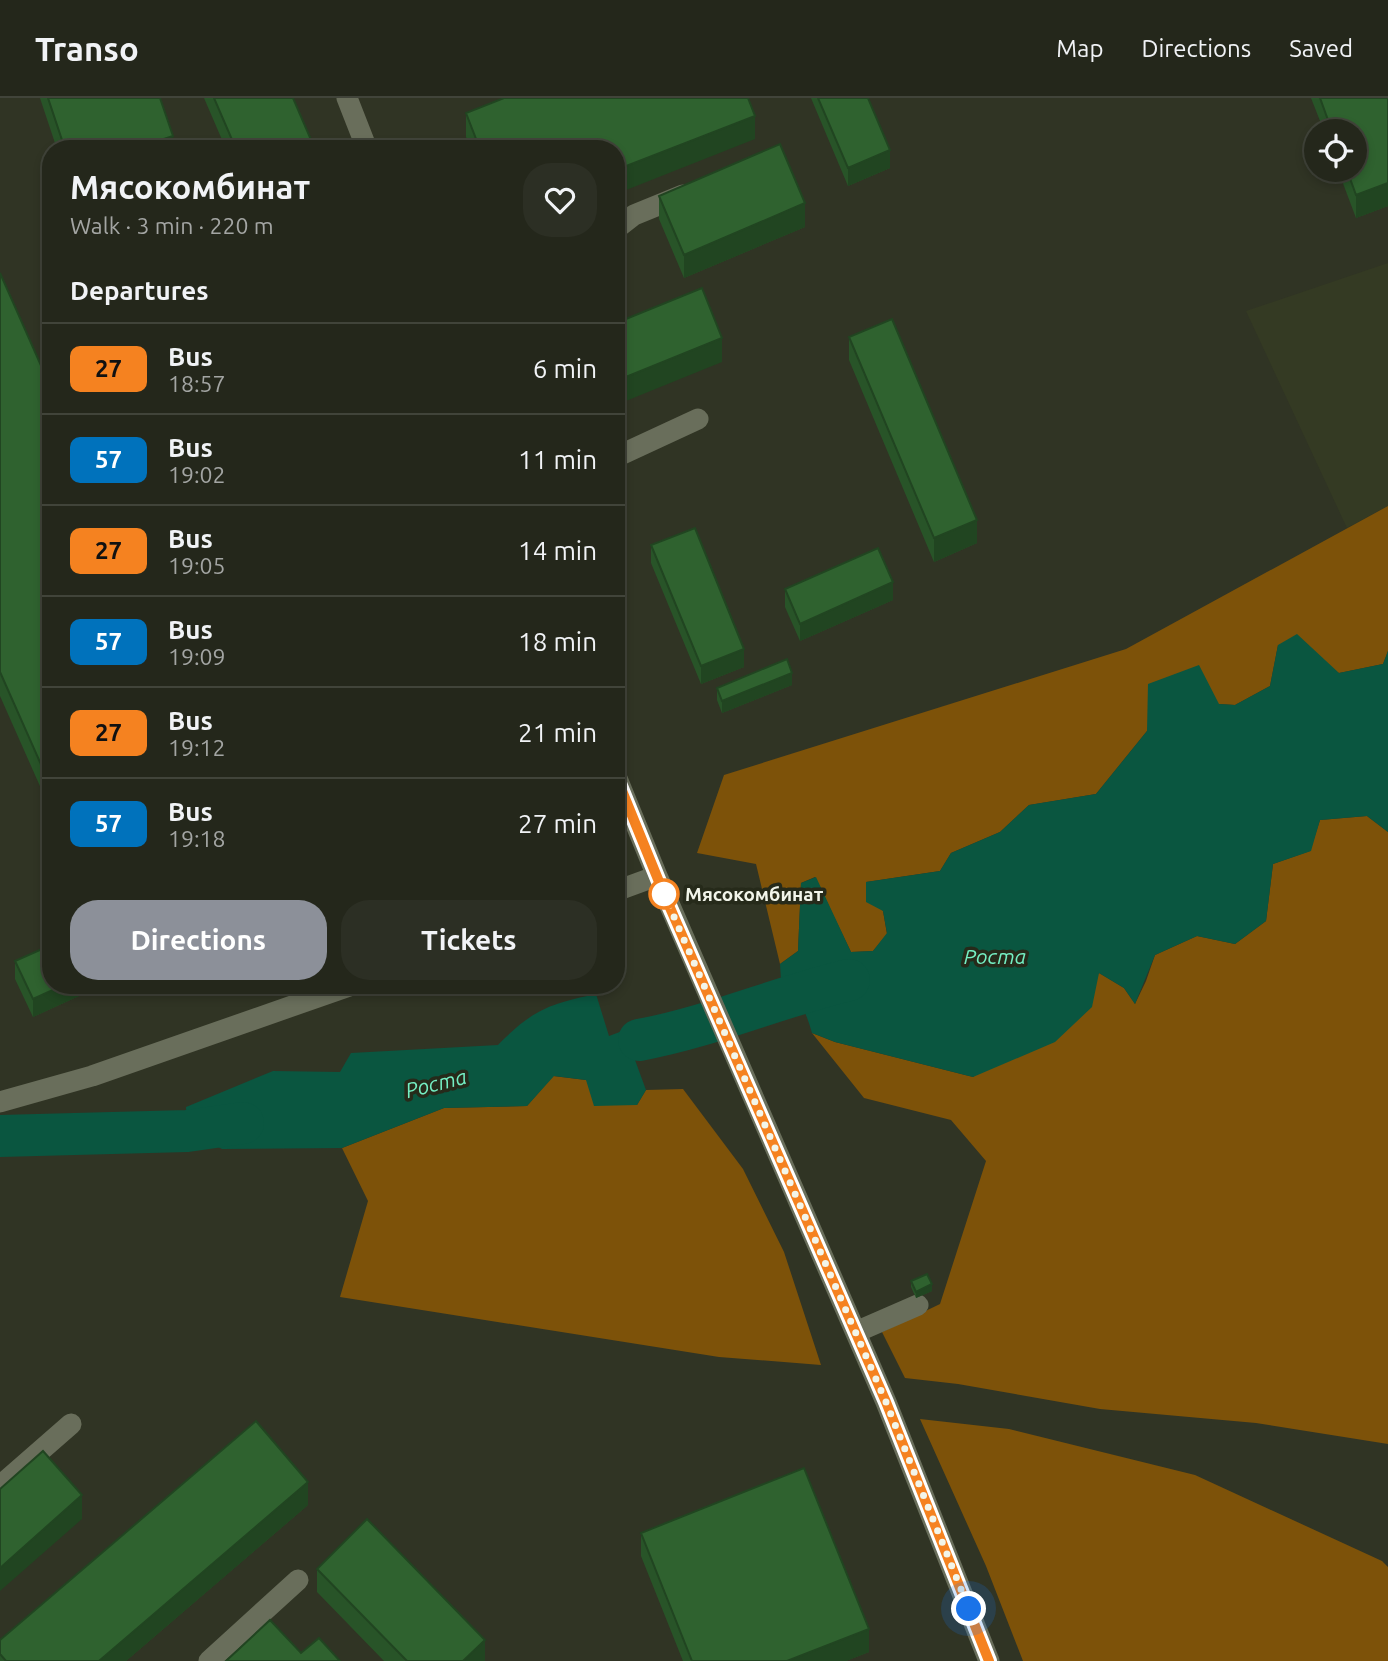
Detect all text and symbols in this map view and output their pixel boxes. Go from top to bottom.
text: Transo [35,30,139,67]
text: Map [1056,35,1103,62]
text: Directions [1141,35,1251,62]
text: Saved [1289,35,1353,62]
map controls [1304,119,1367,182]
button: locate [1304,119,1367,182]
button: heart [523,163,597,237]
text: Мясокомбинат [70,168,310,205]
text: Walk · 3 min · 220 m [70,213,274,238]
text: Departures [70,276,208,305]
text: Bus [168,342,213,371]
text: 6 min [533,354,597,383]
text: 27 [95,355,122,382]
text: 18:57 [168,371,226,396]
text: Bus [168,433,213,462]
text: 11 min [518,445,597,474]
text: 57 [95,446,122,473]
text: 19:02 [168,462,226,487]
text: Bus [168,524,213,553]
text: 14 min [518,536,597,565]
text: 27 [95,537,122,564]
text: 19:05 [168,553,226,578]
text: Bus [168,615,213,644]
text: 18 min [518,627,597,656]
text: 57 [95,628,122,655]
text: 19:09 [168,644,226,669]
text: Bus [168,706,213,735]
text: 21 min [518,718,597,747]
text: 27 [95,719,122,746]
text: 19:12 [168,735,226,760]
text: Bus [168,797,213,826]
text: 27 min [518,809,597,838]
text: 57 [95,810,122,837]
text: 19:18 [168,826,226,851]
marker: Мясокомбинат [649,879,679,909]
place label: Мясокомбинат [685,883,824,905]
button: Directions [70,900,327,980]
button: Tickets [341,900,597,980]
water label: Роста [964,944,1026,968]
water label: Роста [403,1064,469,1102]
your location [951,1591,986,1626]

